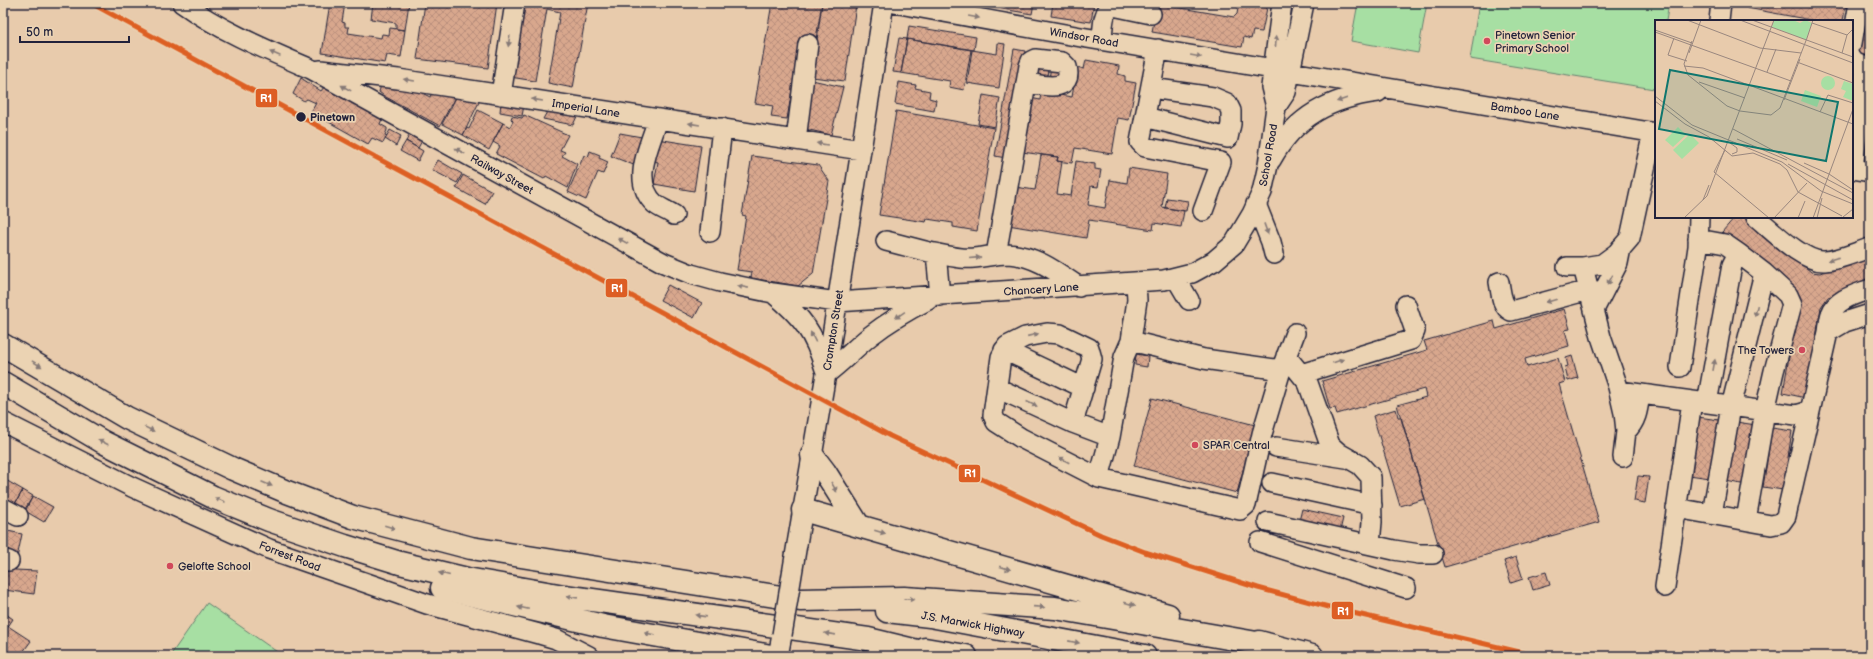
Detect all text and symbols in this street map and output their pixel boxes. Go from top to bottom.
one-way arrow [968,15,980,21]
scale bar [20,18,129,44]
inset map [1655,20,1853,218]
text: 50 m [26,25,53,40]
street label: Windsor Road [1048,25,1119,50]
place label: Pinetown Senior Primary School [1495,29,1576,55]
one-way arrow [506,35,512,48]
one-way arrow [1273,35,1280,47]
marker: Pinetown Senior Primary School [1482,36,1492,46]
one-way arrow [269,50,281,57]
one-way arrow [1190,53,1203,59]
one-way arrow [403,77,415,83]
one-way arrow [340,85,352,92]
line badge: R1 [255,88,278,108]
text: R1 [260,92,272,105]
one-way arrow [531,97,544,103]
street label: Imperial Lane [551,97,621,120]
one-way arrow [1335,97,1347,103]
street label: Bamboo Lane [1490,100,1561,123]
marker: Pinetown [294,110,308,124]
place label: Pinetown [310,111,355,124]
one-way arrow [688,121,700,127]
street label: School Road [1257,123,1280,187]
one-way arrow [816,141,828,147]
one-way arrow [454,147,466,154]
street label: Railway Street [468,152,536,197]
one-way arrow [1264,223,1270,235]
one-way arrow [617,237,629,244]
one-way arrow [969,254,981,261]
one-way arrow [1827,256,1839,262]
one-way arrow [1607,274,1613,286]
line badge: R1 [605,278,628,298]
street label: Chancery Lane [1003,280,1080,299]
text: R1 [611,282,623,295]
one-way arrow [737,283,749,289]
street label: Crompton Street [821,288,846,371]
one-way arrow [1545,298,1557,304]
one-way arrow [1752,305,1758,317]
one-way arrow [895,311,906,319]
one-way arrow [810,331,816,343]
one-way arrow [1027,332,1039,338]
place label: The Towers [1738,344,1795,357]
marker: The Towers [1797,345,1807,355]
one-way arrow [1333,358,1345,364]
one-way arrow [1711,359,1717,371]
one-way arrow [31,361,43,368]
one-way arrow [1027,401,1038,407]
one-way arrow [144,426,155,432]
one-way arrow [97,438,109,445]
place label: SPAR Central [1203,439,1270,452]
marker: SPAR Central [1190,440,1200,450]
one-way arrow [1059,457,1070,463]
line badge: R1 [958,464,981,483]
text: R1 [964,467,976,480]
one-way arrow [262,481,273,487]
one-way arrow [830,481,837,493]
one-way arrow [213,496,225,502]
one-way arrow [384,524,396,530]
one-way arrow [875,529,887,535]
street label: Forrest Road [257,539,323,574]
place label: Gelofte School [178,560,251,573]
marker: Gelofte School [165,561,175,571]
one-way arrow [1000,565,1012,571]
one-way arrow [438,570,451,576]
one-way arrow [566,594,578,600]
one-way arrow [903,595,915,602]
one-way arrow [1124,601,1136,607]
line badge: R1 [1331,601,1354,620]
one-way arrow [517,604,529,610]
one-way arrow [1033,604,1045,611]
text: R1 [1337,605,1349,618]
street label: J.S. Marwick Highway [920,609,1025,640]
one-way arrow [695,613,707,619]
one-way arrow [644,631,656,637]
one-way arrow [823,631,836,637]
one-way arrow [1068,640,1080,646]

